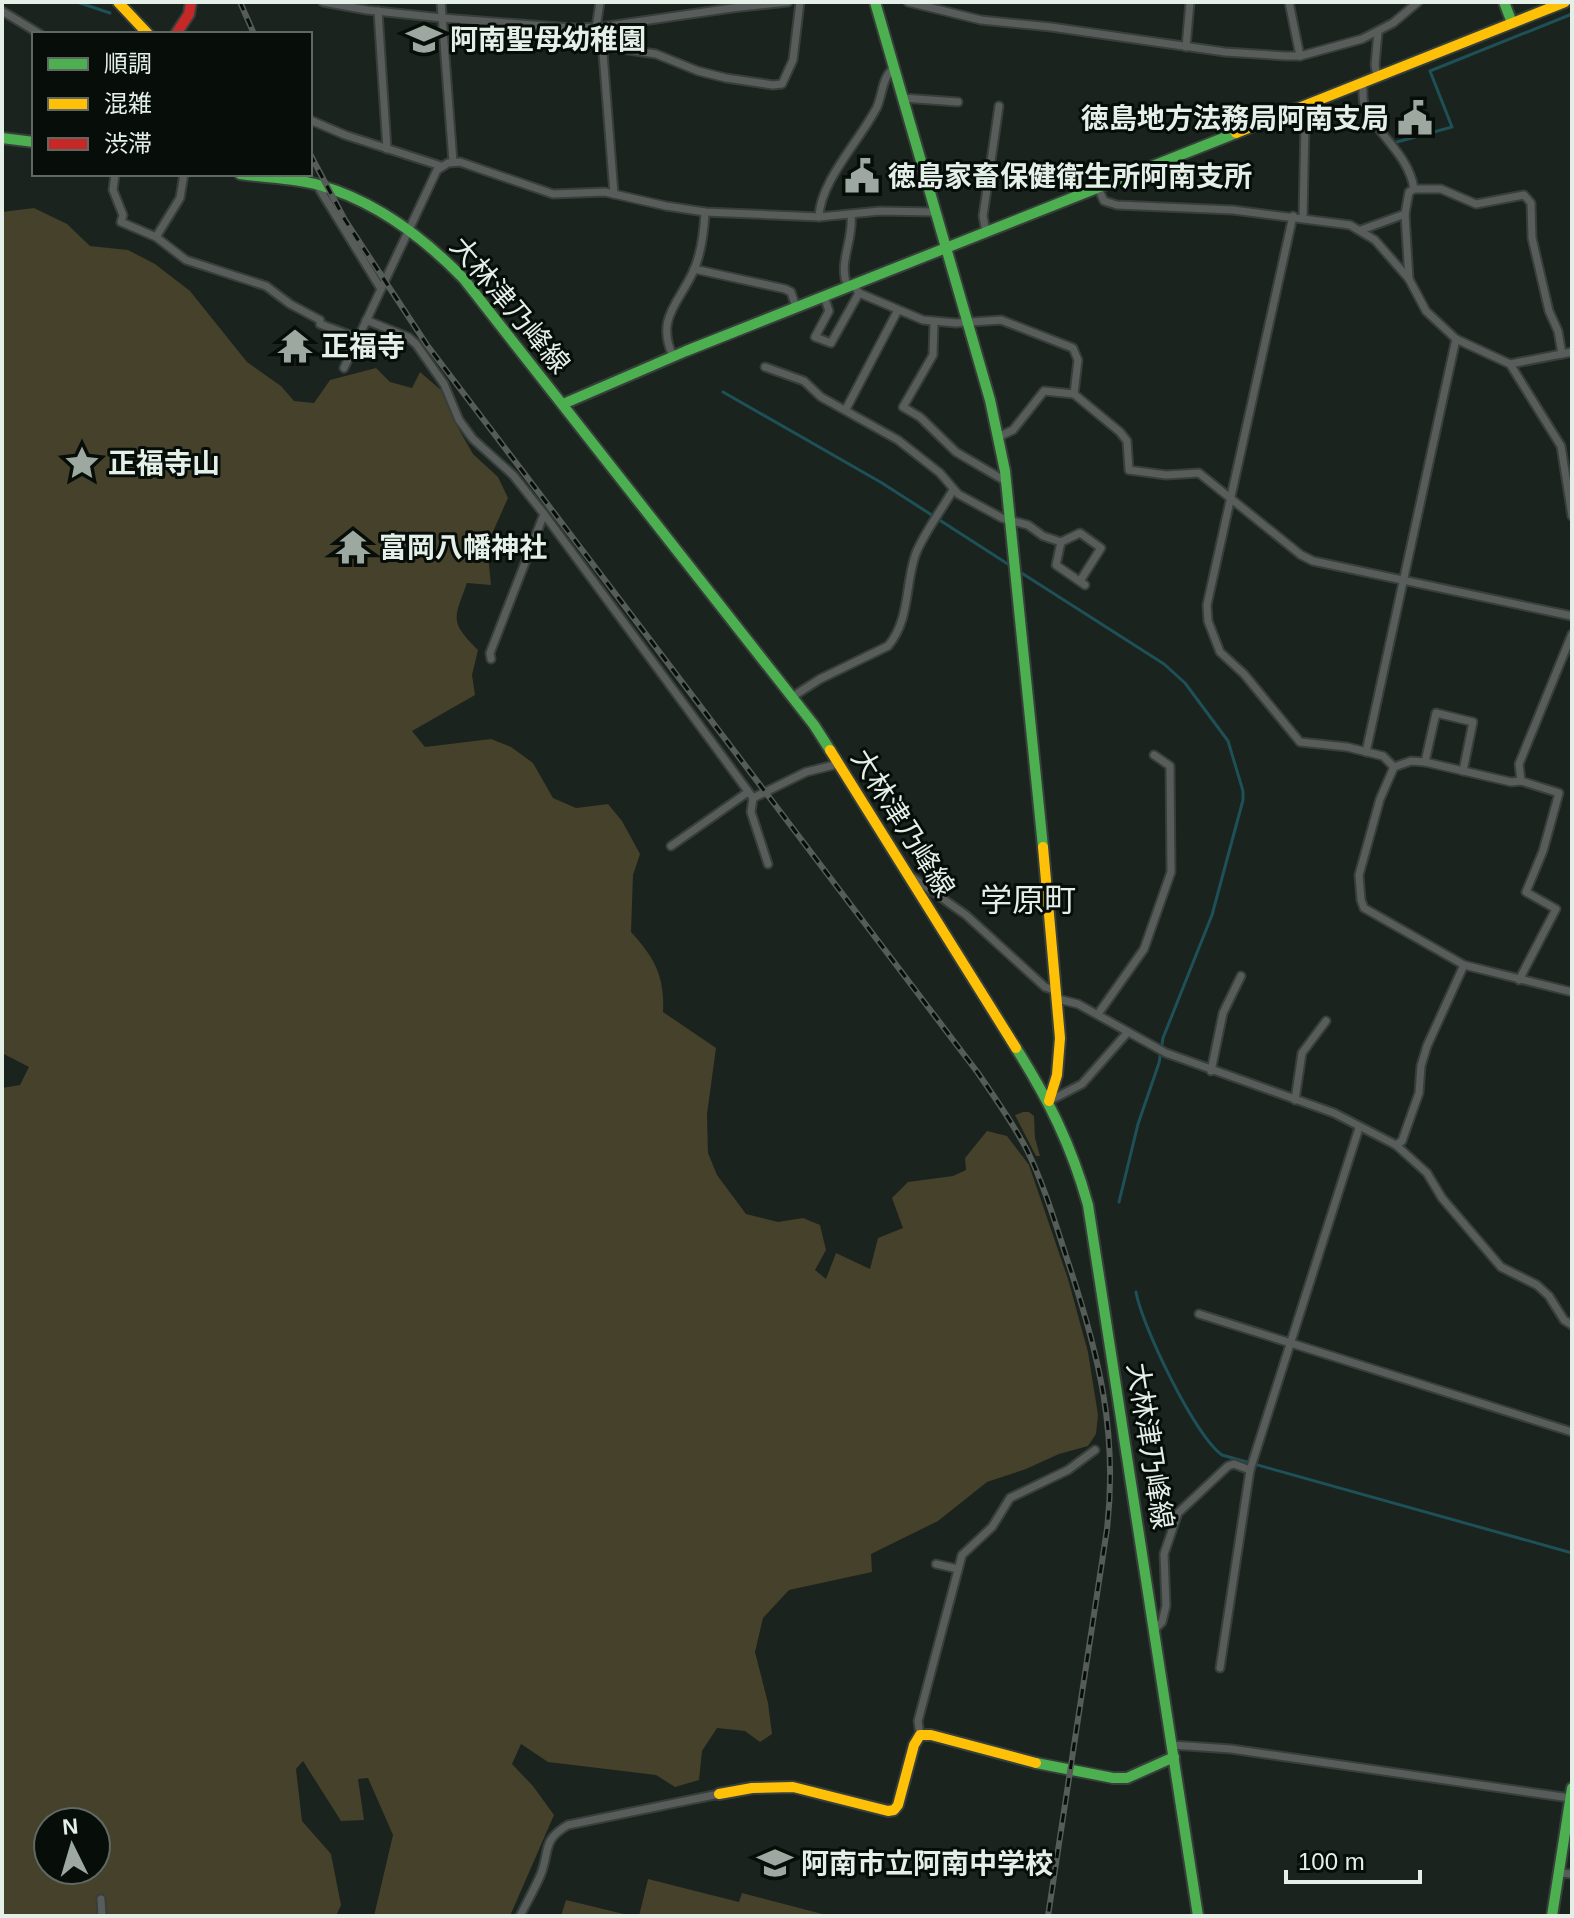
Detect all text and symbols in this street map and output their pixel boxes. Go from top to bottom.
school or university icon: 阿南聖母幼稚園 [405,20,443,58]
place label: 阿南聖母幼稚園 [450,24,646,55]
legend [32,32,312,176]
text: 順調 [104,50,152,77]
text: 混雑 [104,90,152,117]
public building icon: 徳島地方法務局阿南支局 [1396,99,1434,137]
place label: 徳島地方法務局阿南支局 [1081,103,1389,134]
text: 渋滞 [104,130,152,157]
public building icon: 徳島家畜保健衛生所阿南支所 [843,157,881,195]
place label: 徳島家畜保健衛生所阿南支所 [888,161,1252,192]
street label: 大林津乃峰線 [444,231,576,379]
temple icon: 正福寺 [276,327,314,365]
place label: 正福寺 [321,331,405,362]
place icon: 正福寺山 [63,444,101,482]
place label: 正福寺山 [108,448,220,479]
temple icon: 富岡八幡神社 [334,528,372,566]
place label: 富岡八幡神社 [379,532,547,563]
street label: 大林津乃峰線 [845,744,961,902]
district label: 学原町 [980,882,1076,918]
street label: 大林津乃峰線 [1122,1361,1178,1531]
north arrow [32,1806,112,1886]
text: N [61,1813,79,1840]
scale bar [1286,1834,1420,1884]
school or university icon: 阿南市立阿南中学校 [756,1844,794,1882]
place label: 阿南市立阿南中学校 [801,1848,1053,1879]
text: 100 m [1298,1848,1365,1875]

